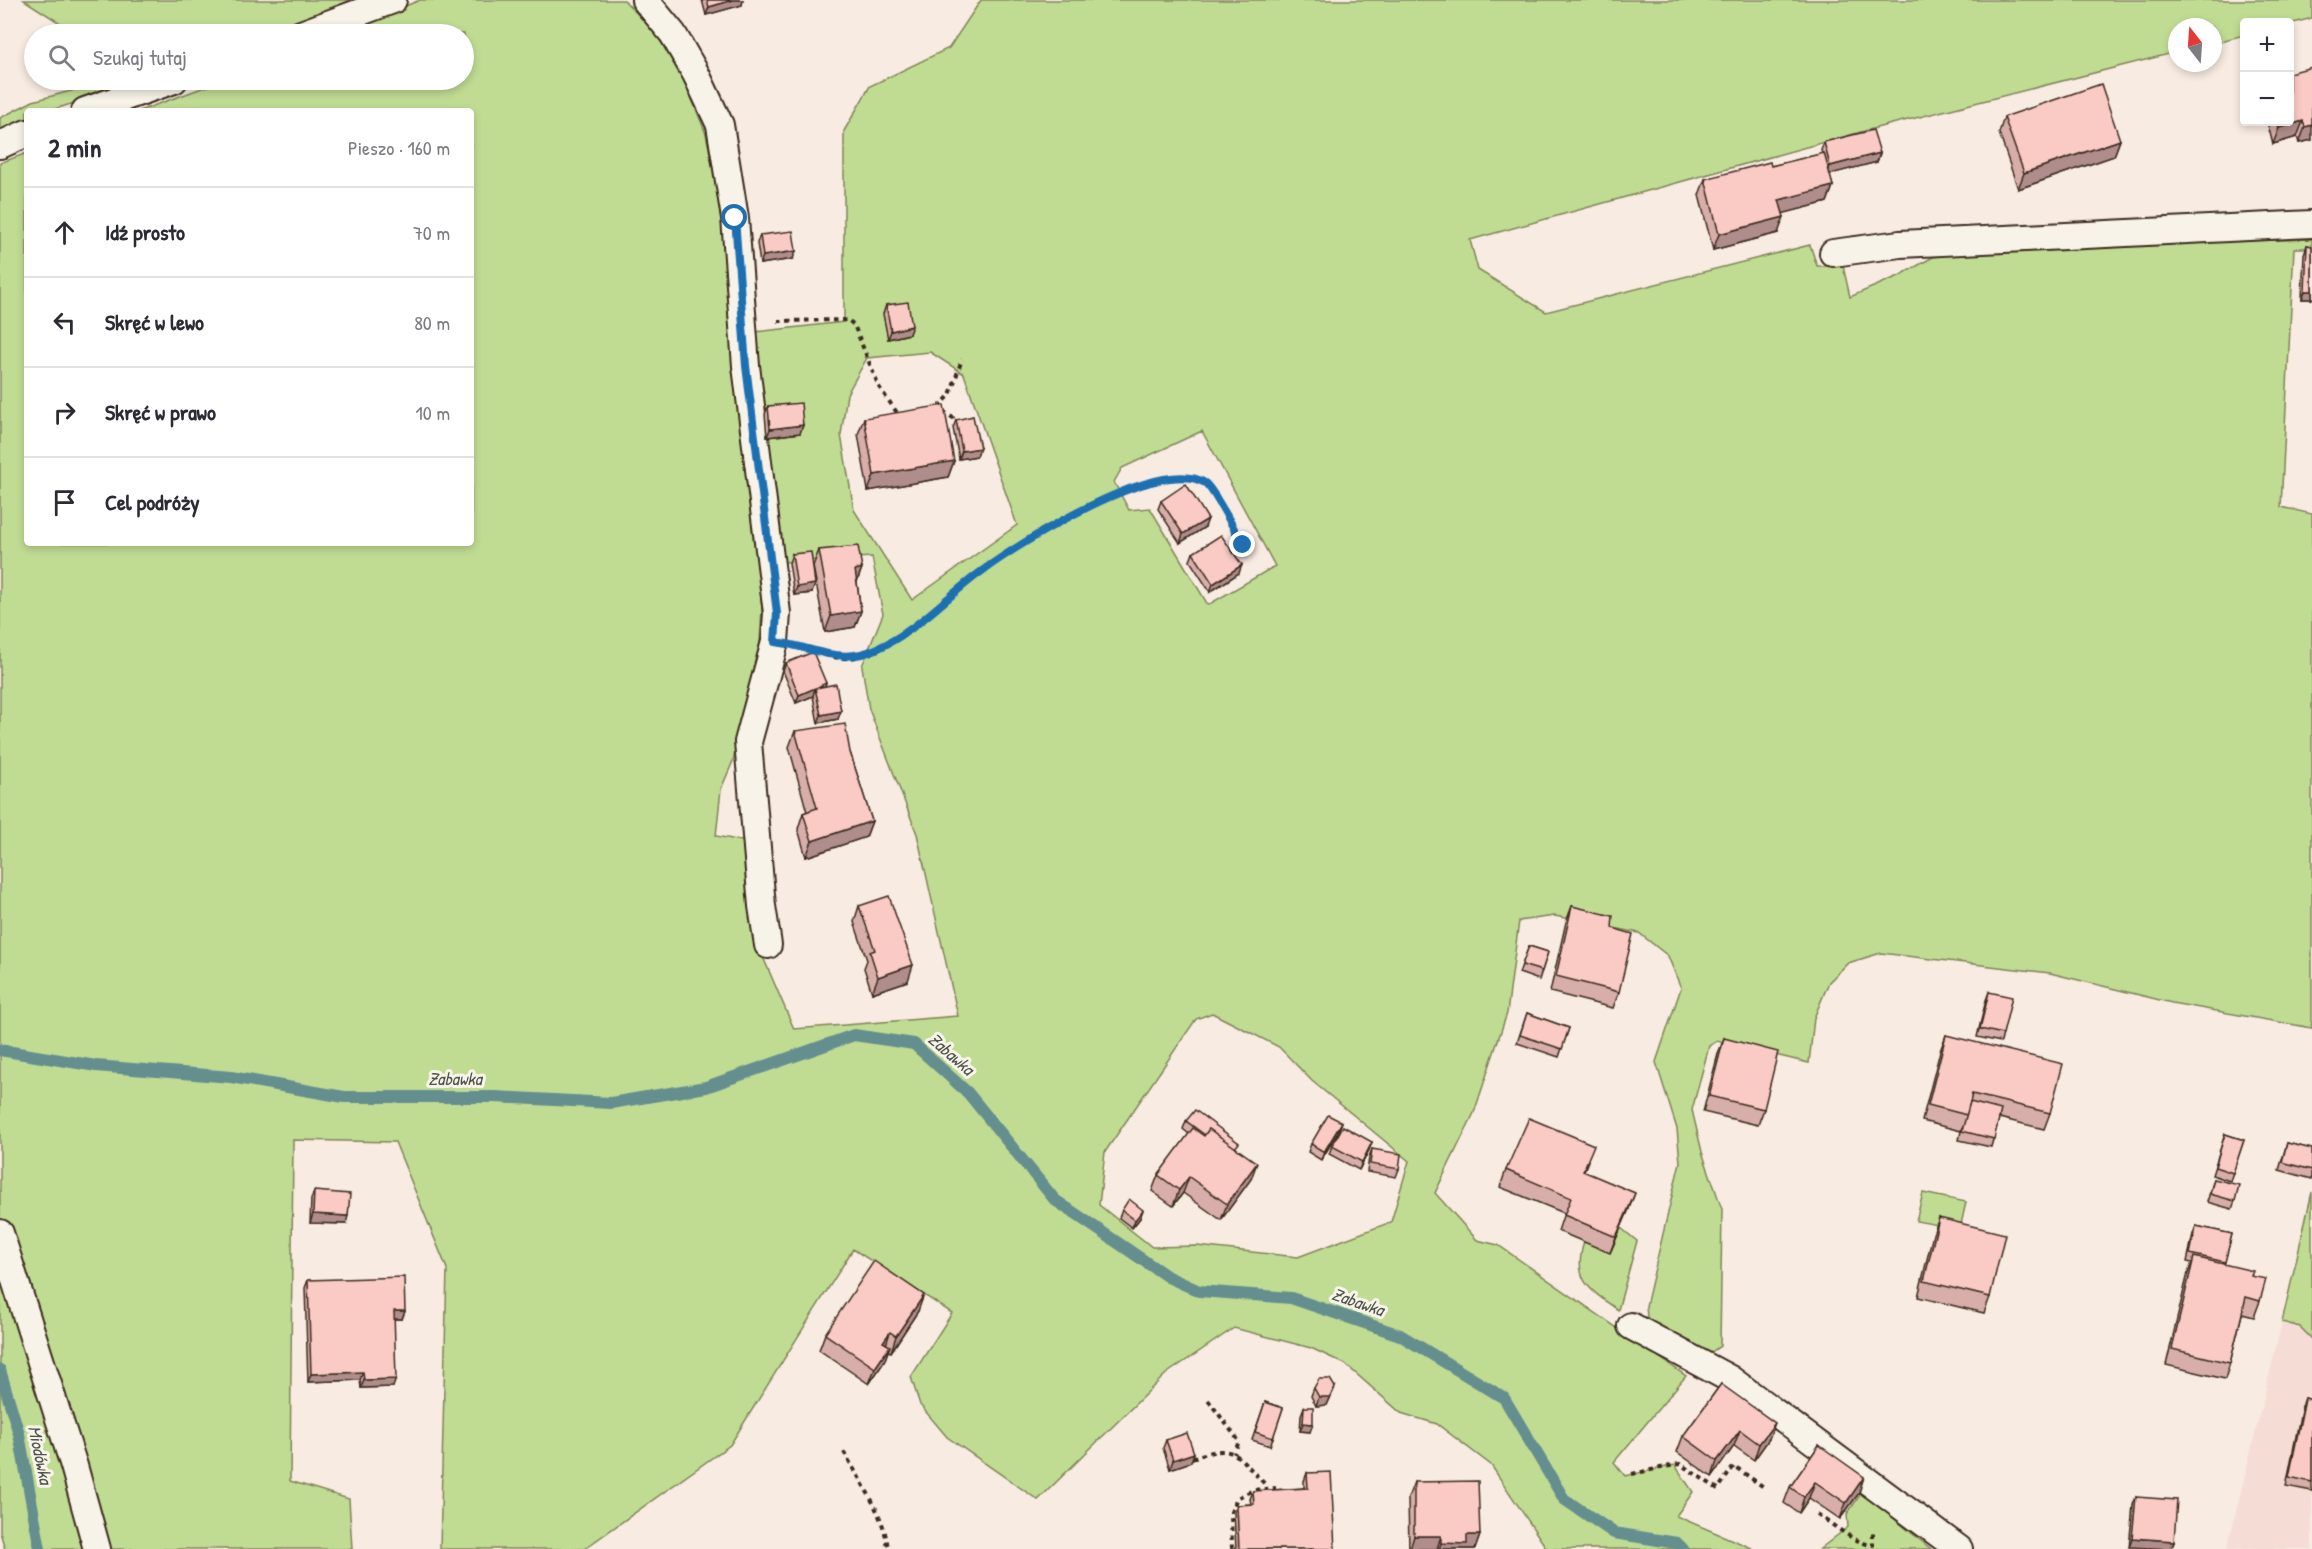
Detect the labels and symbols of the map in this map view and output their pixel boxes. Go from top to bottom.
north arrow [2168,18,2222,72]
route start [721,204,747,230]
route end [1229,531,1255,557]
water label: Zabawka [923,1027,981,1082]
water label: Zabawka [428,1066,484,1091]
water label: Zabawka [1329,1281,1389,1323]
water label: Miodówka [22,1423,59,1488]

